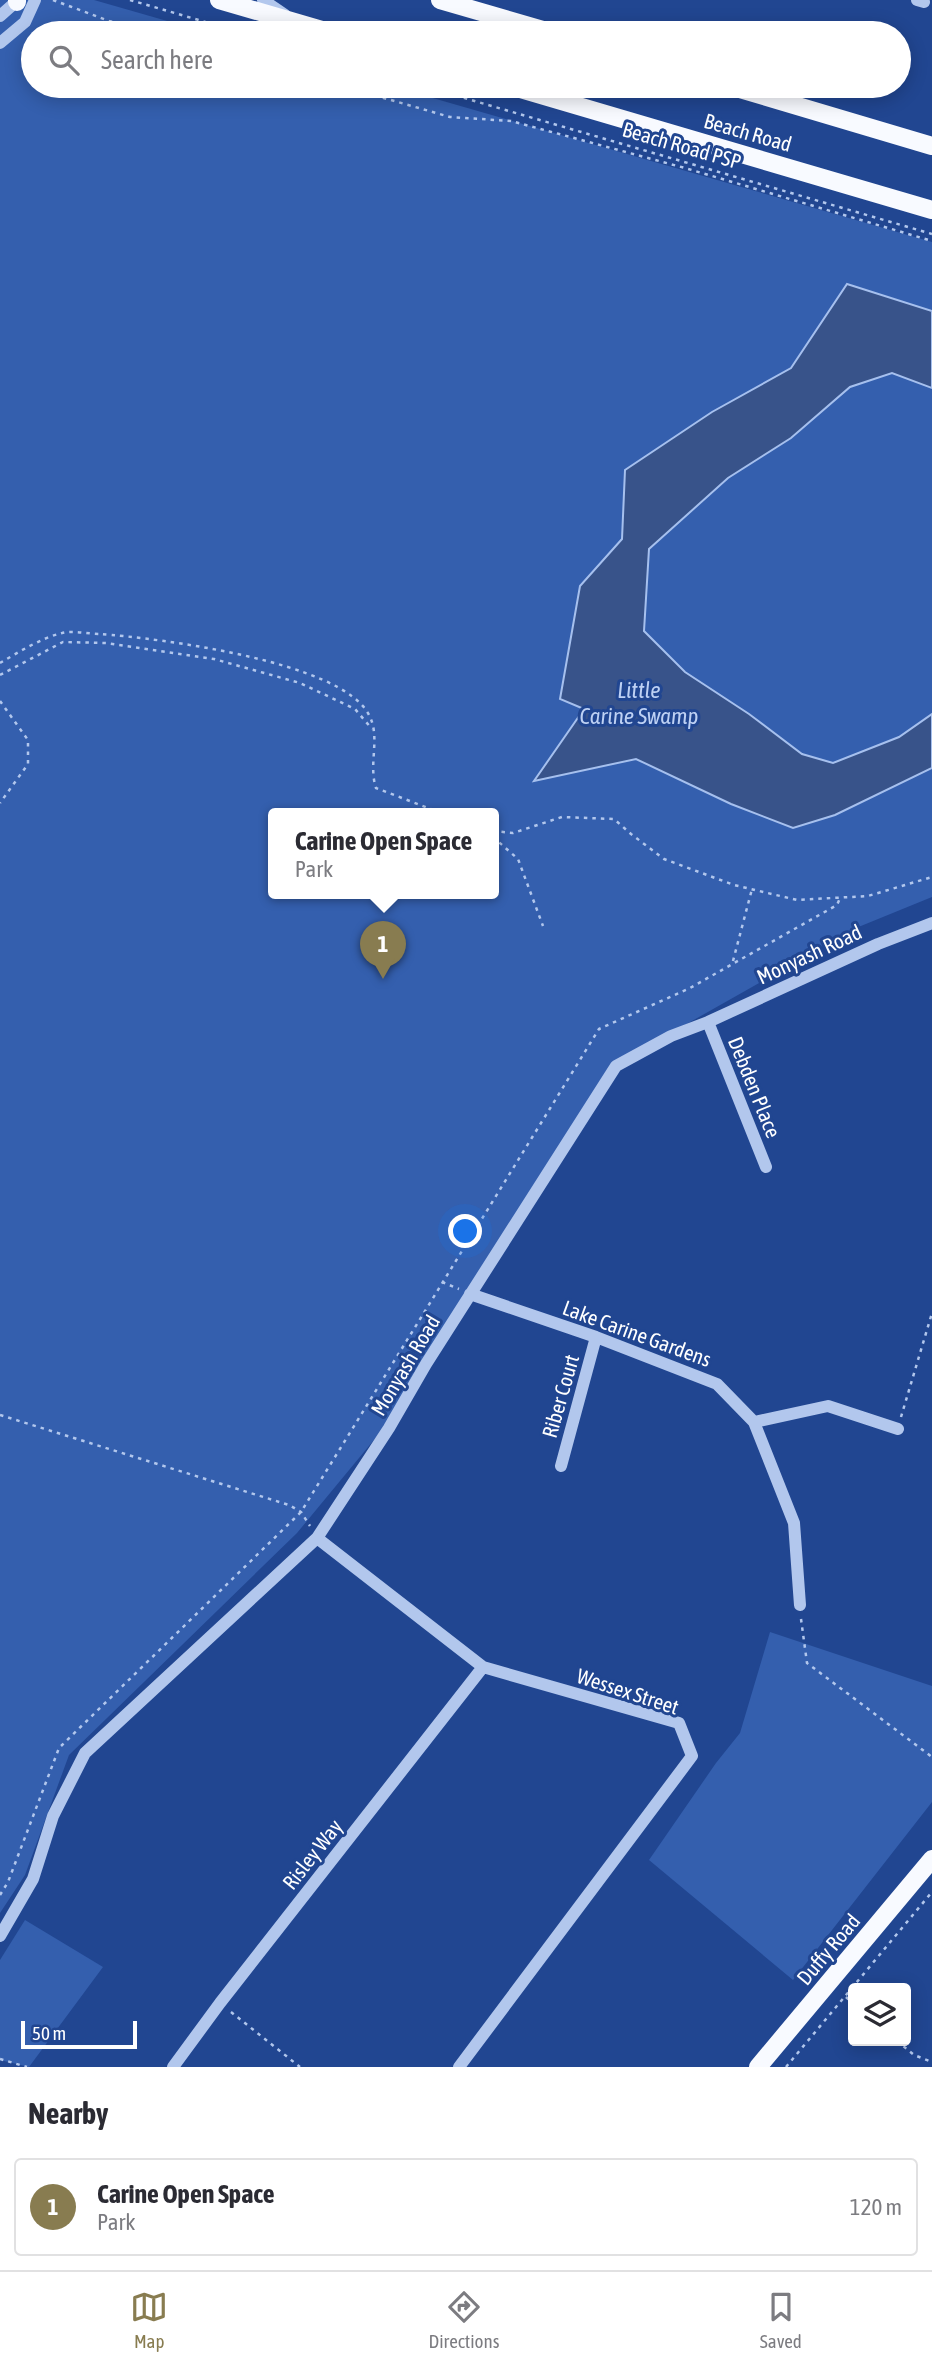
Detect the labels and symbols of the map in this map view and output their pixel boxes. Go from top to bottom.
street label: Beach Road [701,108,795,156]
street label: Beach Road PSP [620,117,744,173]
water label: Little Carine Swamp [580,677,698,729]
street label: Monyash Road [753,919,865,989]
pin: 1 [360,921,406,979]
street label: Debden Place [724,1033,786,1141]
your location [448,1214,482,1248]
street label: Lake Carine Gardens [560,1295,714,1371]
street label: Monyash Road [366,1310,444,1420]
street label: Riber Court [537,1352,583,1440]
street label: Wessex Street [574,1663,682,1719]
street label: Risley Way [277,1814,347,1894]
street label: Duffy Road [792,1909,864,1989]
scale bar [21,2018,136,2050]

